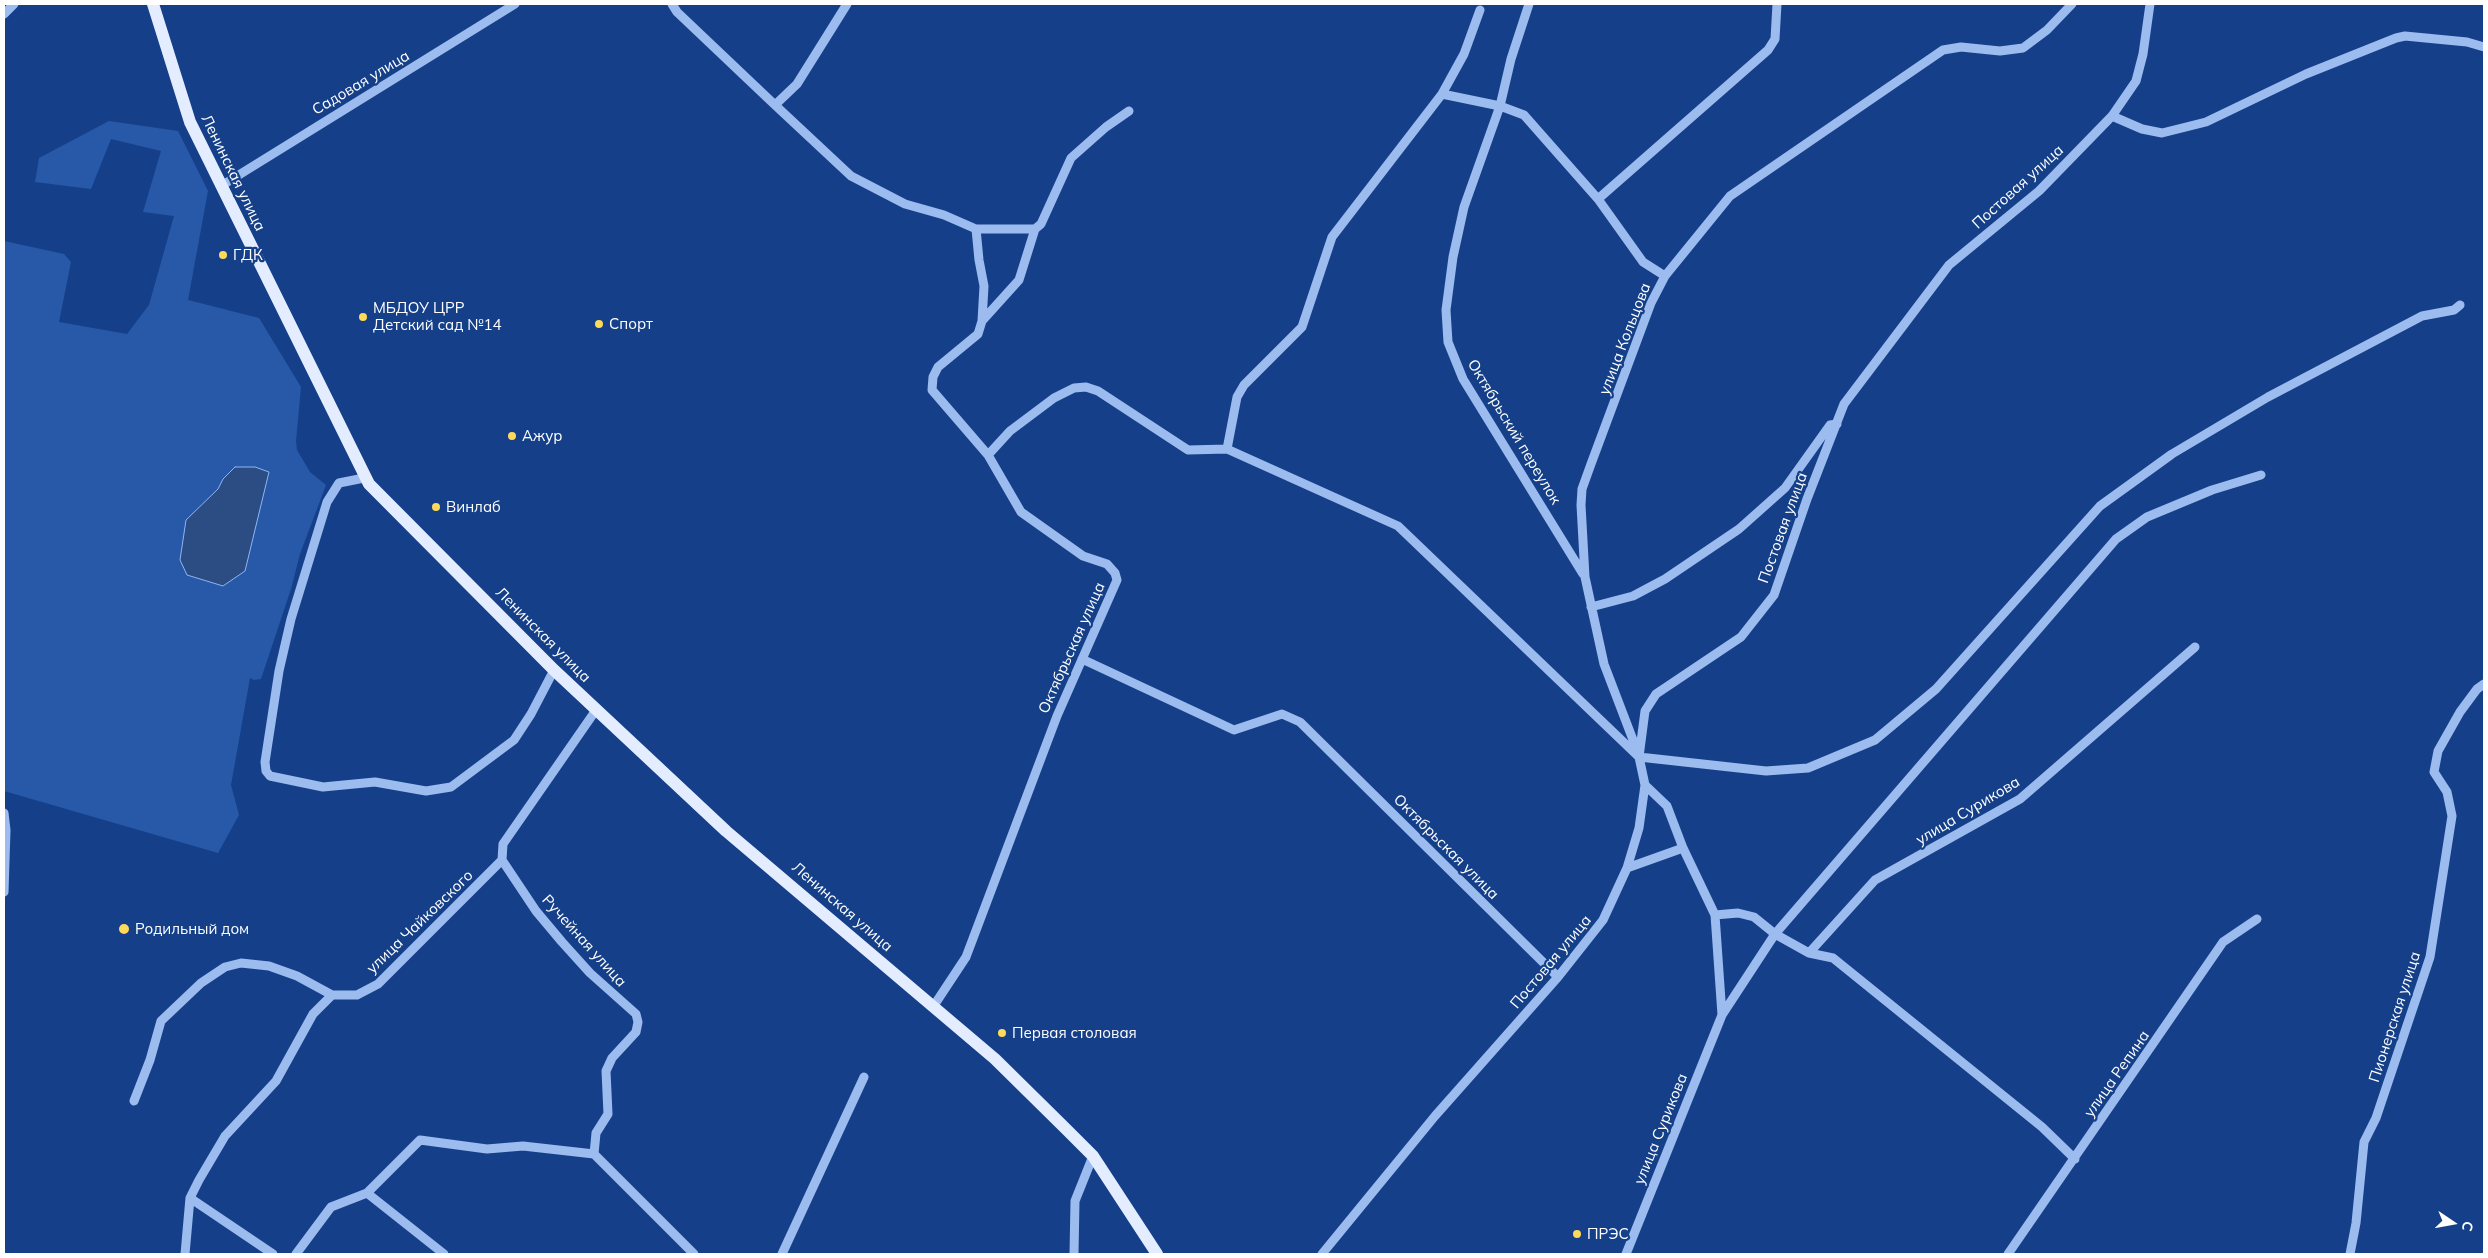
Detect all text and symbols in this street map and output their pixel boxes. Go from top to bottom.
street label: Садовая улица [309,47,413,119]
street label: Ленинская улица [197,112,269,234]
street label: Постовая улица [1969,141,2067,233]
place label: ГДК [233,246,263,264]
marker: ГДК [217,249,229,261]
street label: улица Кольцова [1595,281,1655,397]
place label: МБДОУ ЦРР Детский сад №14 [373,299,502,334]
marker: МБДОУ ЦРР Детский сад №14 [357,311,369,323]
place label: Спорт [609,315,653,333]
marker: Спорт [593,318,605,330]
street label: Октябрьский переулок [1464,356,1564,508]
place label: Ажур [522,427,562,445]
marker: Ажур [506,430,518,442]
street label: Постовая улица [1755,470,1811,586]
place label: Винлаб [446,498,501,516]
marker: Винлаб [430,501,442,513]
street label: Октябрьская улица [1035,580,1109,716]
street label: Ленинская улица [492,584,594,686]
street label: улица Сурикова [1913,773,2023,849]
street label: Октябрьская улица [1390,791,1502,903]
street label: Ленинская улица [788,858,896,956]
street label: улица Чайковского [363,867,477,977]
street label: Ручейная улица [538,891,630,991]
street label: Постовая улица [1507,912,1595,1012]
place label: Родильный дом [135,920,249,938]
marker: Родильный дом [117,922,131,936]
street label: Пионерская улица [2365,949,2425,1085]
place label: Первая столовая [1012,1024,1137,1042]
marker: Первая столовая [996,1027,1008,1039]
street label: улица Репина [2081,1027,2153,1121]
street label: улица Сурикова [1631,1071,1691,1187]
north arrow [2428,1198,2478,1248]
text: С [2458,1220,2477,1233]
place label: ПРЭС [1587,1225,1629,1243]
marker: ПРЭС [1571,1228,1583,1240]

